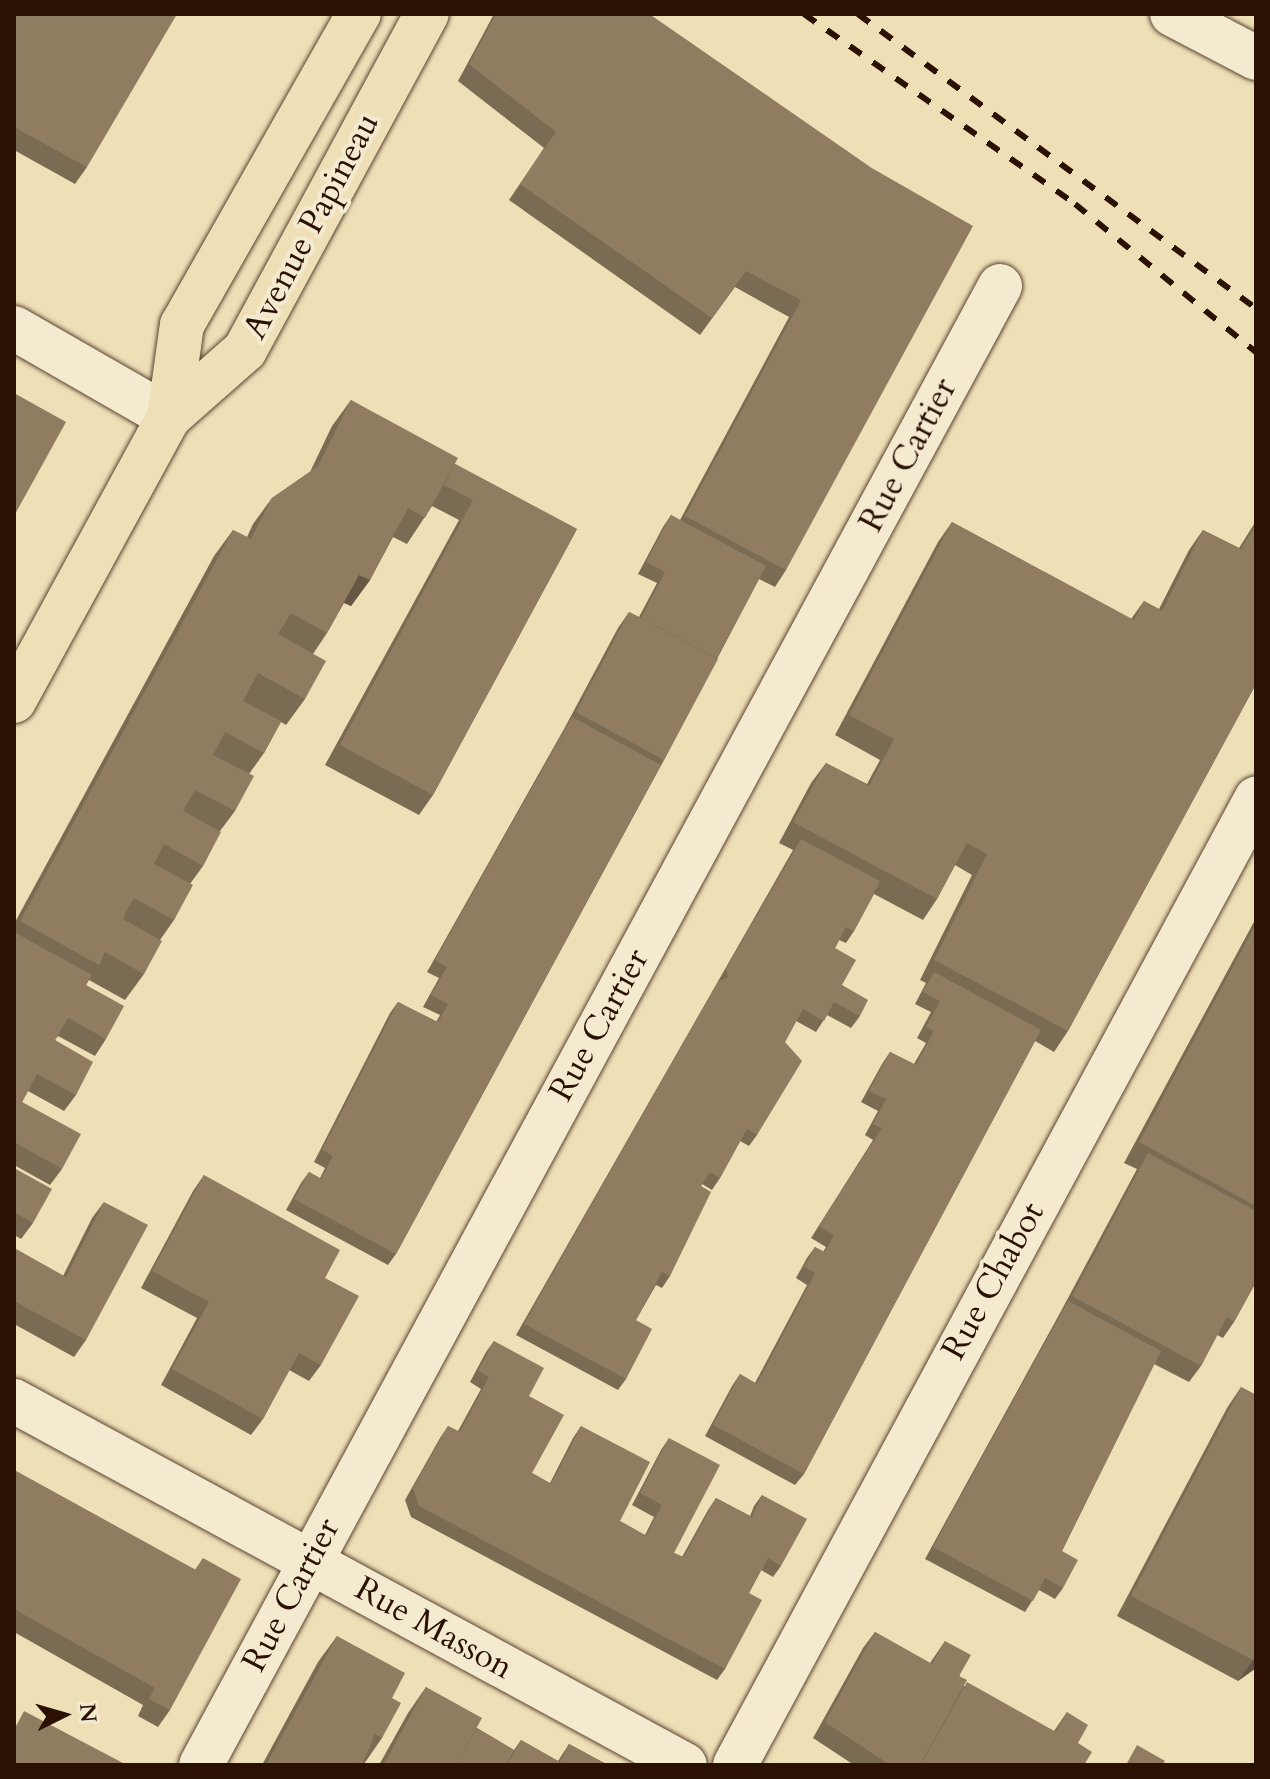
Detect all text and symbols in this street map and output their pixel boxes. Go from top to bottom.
street label: Avenue Papineau [234,106,388,346]
street label: Rue Cartier [851,371,965,539]
street label: Rue Cartier [540,942,658,1108]
street label: Rue Chabot [933,1195,1053,1367]
street label: Rue Cartier [234,1511,348,1679]
street label: Rue Masson [348,1568,520,1688]
north arrow [24,1675,104,1755]
text: N [72,1702,104,1724]

